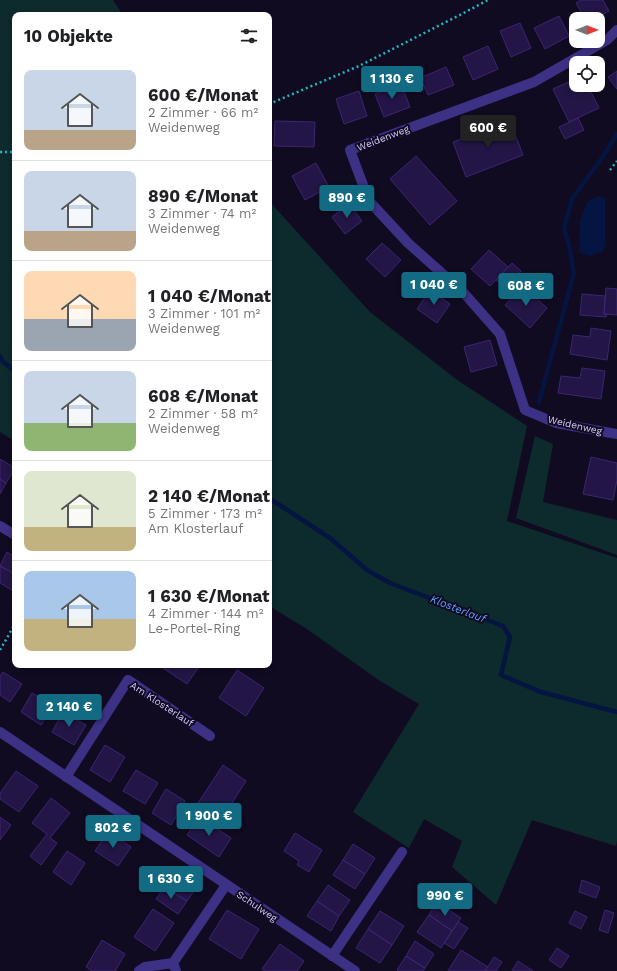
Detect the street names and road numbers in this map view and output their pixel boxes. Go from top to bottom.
street label: Weidenweg [355,123,411,153]
street label: Weidenweg [547,413,604,437]
street label: Am Klosterlauf [128,679,196,729]
street label: Schulweg [235,888,280,924]

